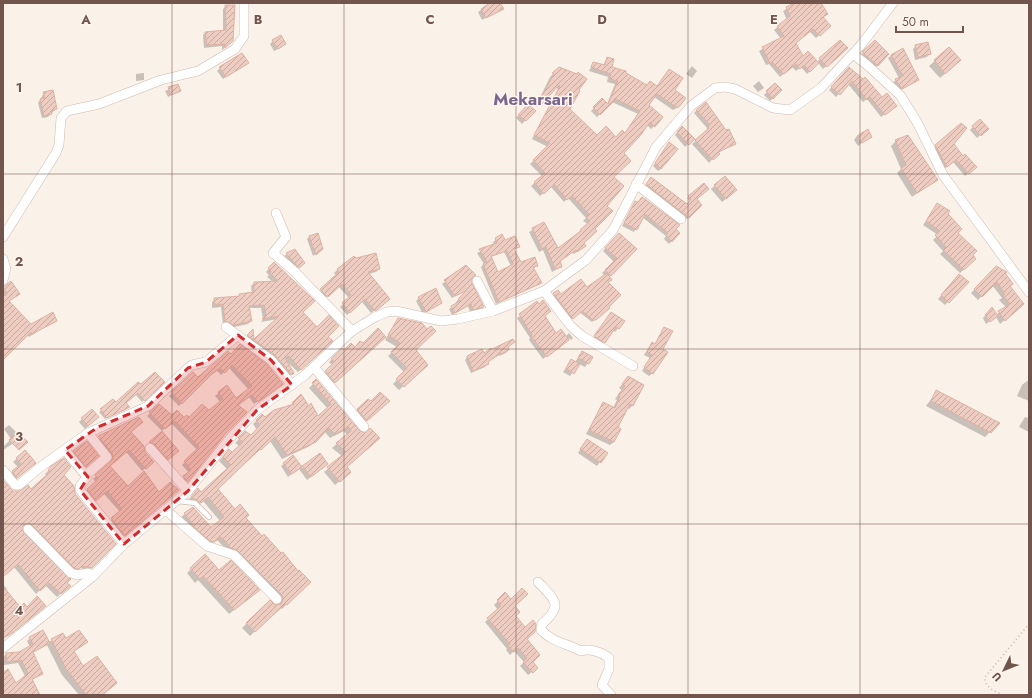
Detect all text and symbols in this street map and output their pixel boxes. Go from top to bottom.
scale bar [896,8,963,34]
text: A [80,10,91,29]
text: B [254,10,263,29]
text: C [425,10,435,29]
text: D [597,10,607,29]
text: E [770,10,778,29]
text: 50 m [902,13,929,31]
text: 1 [16,78,22,97]
district label: Mekarsari [493,87,573,111]
text: 2 [15,252,23,271]
text: 3 [15,427,23,446]
text: 4 [14,601,24,620]
north arrow [984,650,1024,690]
text: U [988,669,1005,685]

